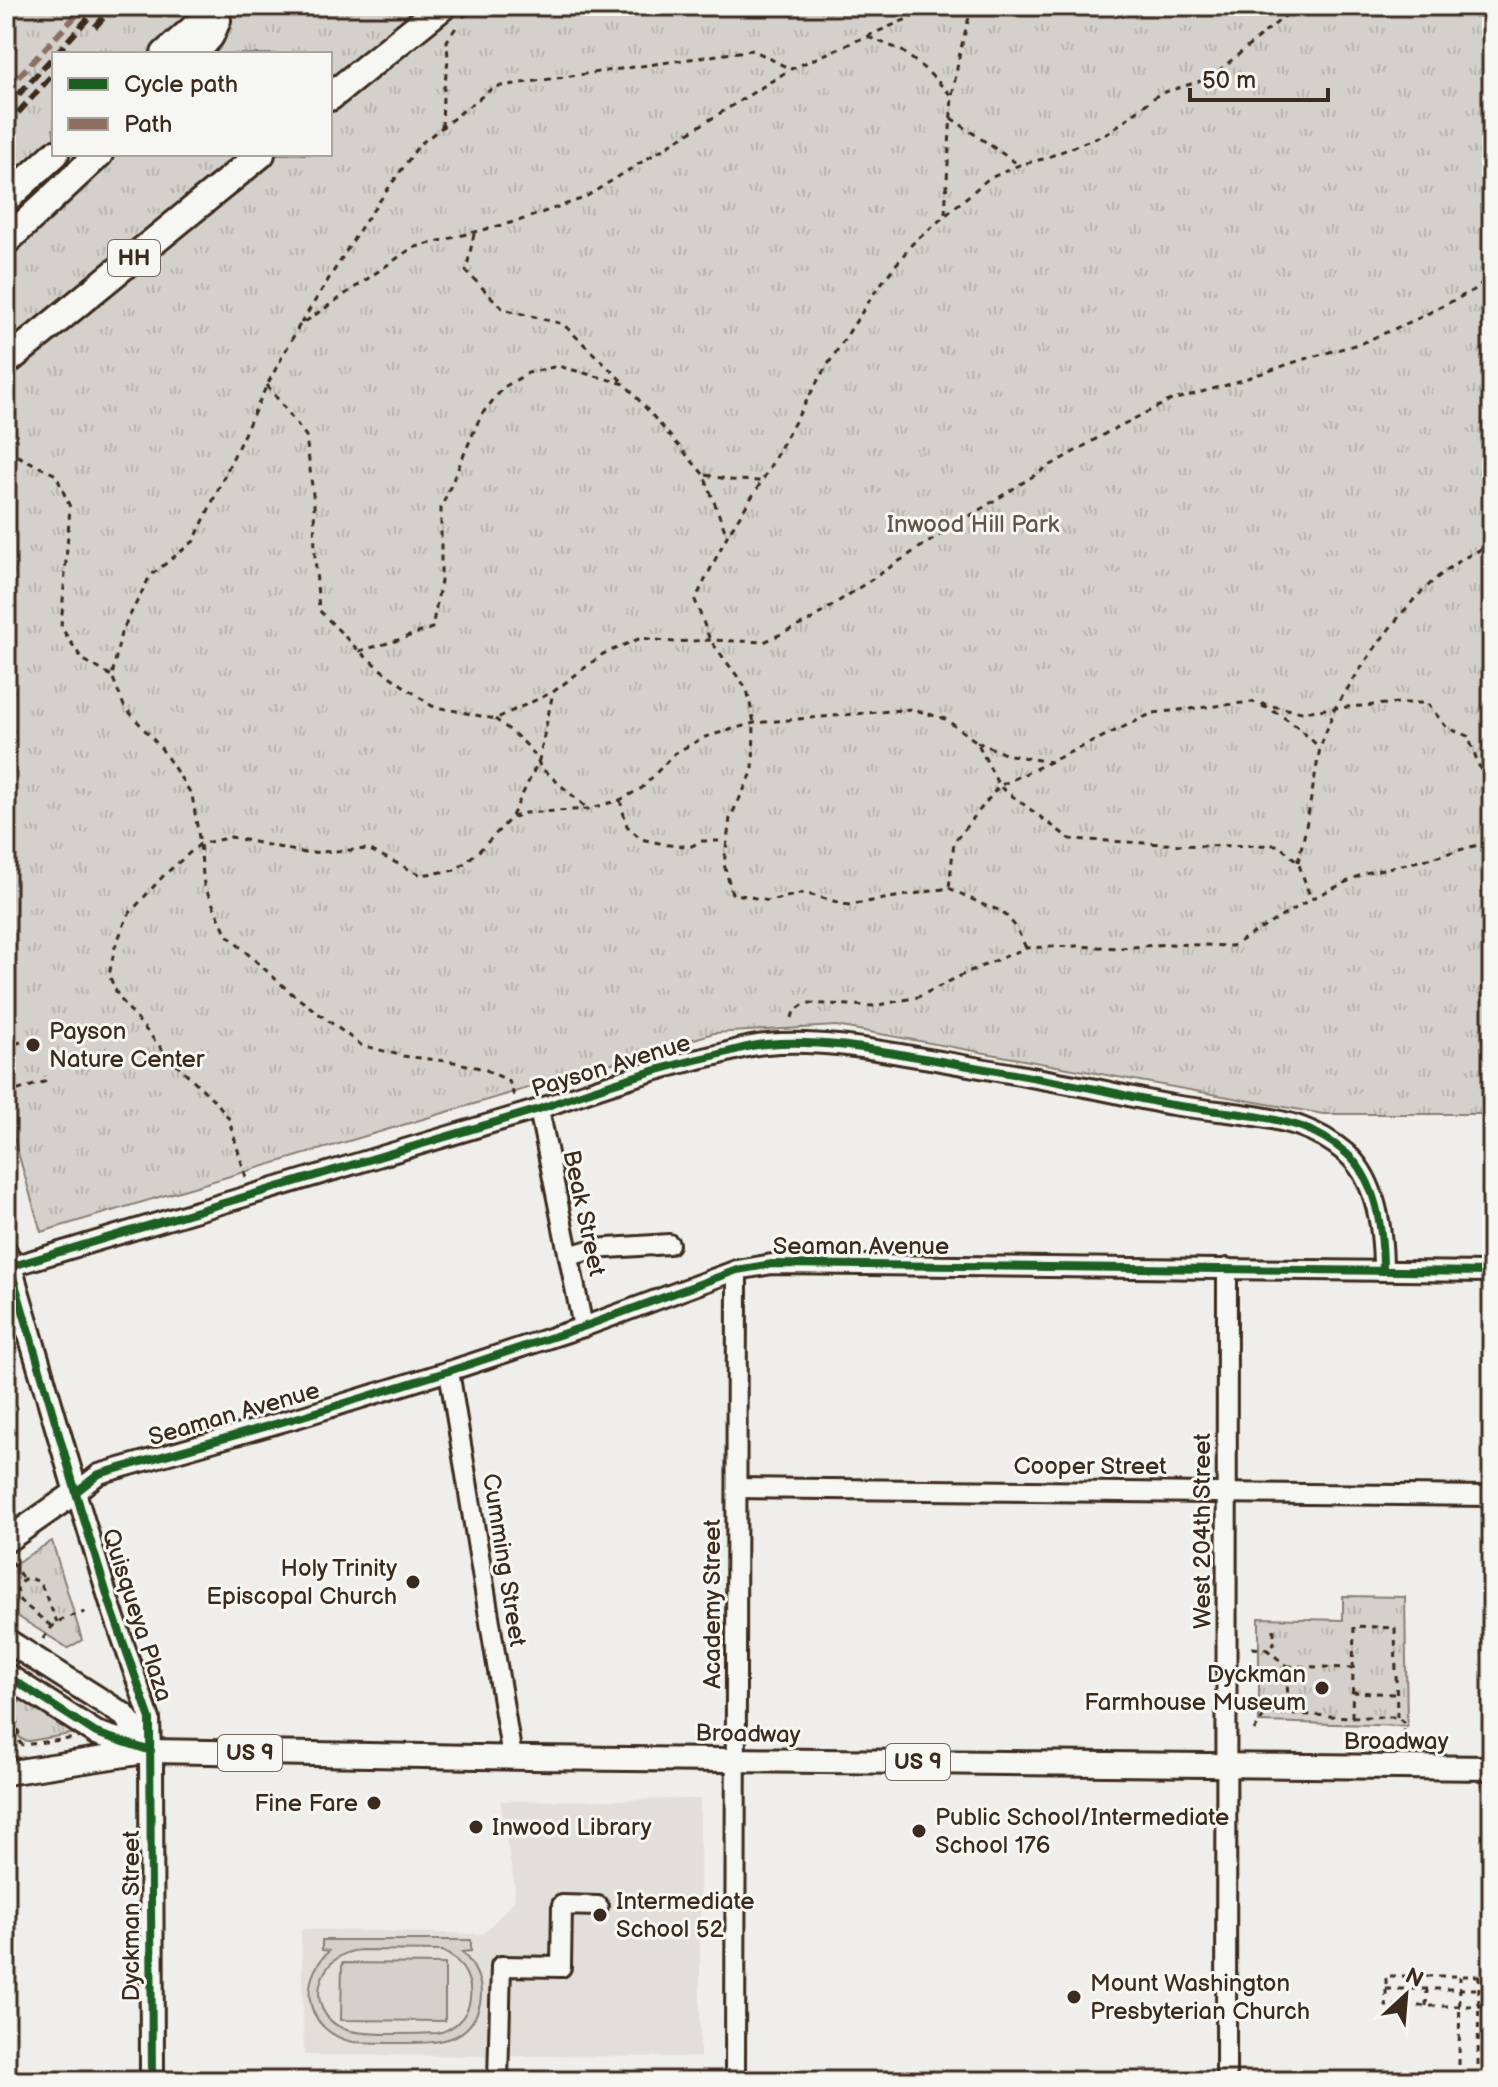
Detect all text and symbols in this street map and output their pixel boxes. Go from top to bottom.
legend [52,52,332,156]
scale bar [1190,52,1328,102]
text: 50 m [1202,66,1256,95]
text: Cycle path [124,70,238,99]
text: Path [124,110,172,139]
road number: HH [108,240,160,276]
park label: Inwood Hill Park [887,510,1060,539]
place label: Payson Nature Center [49,1017,205,1074]
street label: Payson Avenue [528,1028,694,1104]
marker: Payson Nature Center [24,1036,42,1054]
street label: Beak Street [557,1147,612,1279]
street label: Seaman Avenue [773,1232,949,1261]
street label: Seaman Avenue [145,1376,323,1452]
street label: West 204th Street [1188,1432,1217,1629]
street label: Cooper Street [1013,1452,1167,1481]
street label: Cumming Street [476,1471,532,1649]
street label: Academy Street [698,1519,727,1689]
street label: Quisqueya Plaza [95,1525,179,1705]
place label: Holy Trinity Episcopal Church [206,1554,397,1611]
marker: Holy Trinity Episcopal Church [404,1573,422,1591]
place label: Dyckman Farmhouse Museum [1084,1660,1306,1717]
marker: Dyckman Farmhouse Museum [1313,1679,1331,1697]
street label: Broadway [695,1719,801,1749]
street label: Broadway [1343,1727,1449,1756]
road number: US 9 [218,1735,282,1771]
road number: US 9 [886,1744,950,1780]
place label: Fine Fare [254,1789,358,1818]
marker: Fine Fare [365,1794,383,1812]
place label: Public School/Intermediate School 176 [935,1803,1229,1860]
place label: Inwood Library [492,1813,652,1842]
marker: Inwood Library [467,1818,485,1836]
marker: Public School/Intermediate School 176 [910,1822,928,1840]
street label: Dyckman Street [117,1830,146,2002]
place label: Intermediate School 52 [616,1887,754,1944]
marker: Intermediate School 52 [591,1906,609,1924]
north arrow [1366,1955,1446,2035]
text: N [1401,1963,1427,1994]
place label: Mount Washington Presbyterian Church [1090,1969,1310,2026]
marker: Mount Washington Presbyterian Church [1065,1988,1083,2006]

